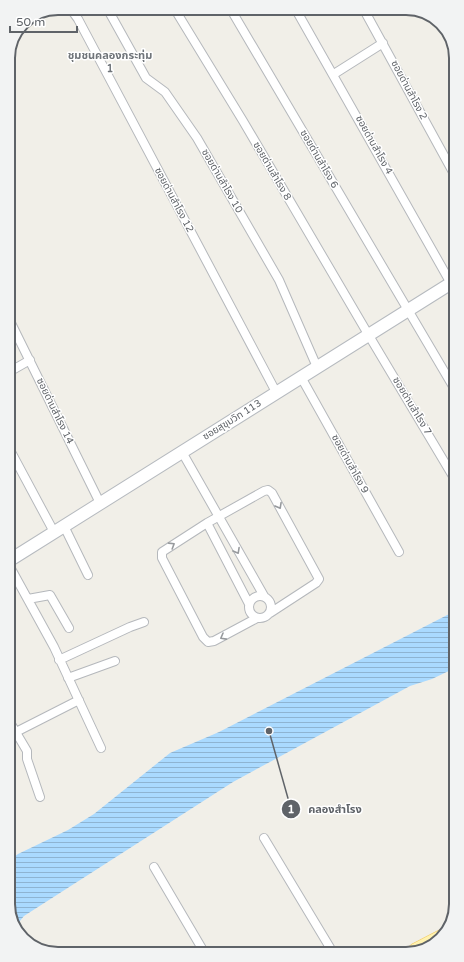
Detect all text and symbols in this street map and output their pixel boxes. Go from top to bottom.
scale bar [10,8,77,34]
text: 50 m [16,15,45,29]
district label: ชุมชนคลองกระทุ่ม 1 [68,49,152,75]
street label: ซอยด่านสำโรง 2 [388,58,431,122]
street label: ซอยด่านสำโรง 4 [353,113,396,177]
street label: ซอยด่านสำโรง 6 [297,127,341,190]
street label: ซอยด่านสำโรง 8 [250,139,294,202]
street label: ซอยด่านสำโรง 10 [199,146,246,215]
street label: ซอยด่านสำโรง 12 [152,165,197,234]
street label: ซอยด่านสำโรง 7 [390,374,435,437]
street label: ซอยด่านสำโรง 14 [34,376,77,446]
street label: ซอยสุขุมวิท 113 [200,397,264,443]
street label: ซอยด่านสำโรง 9 [329,432,372,496]
one-way arrow [275,502,282,509]
one-way arrow [168,542,175,549]
one-way arrow [233,546,240,554]
one-way arrow [220,632,227,639]
callout: คลองสำโรง [281,798,370,821]
text: 1 [287,802,295,816]
text: คลองสำโรง [308,803,362,816]

